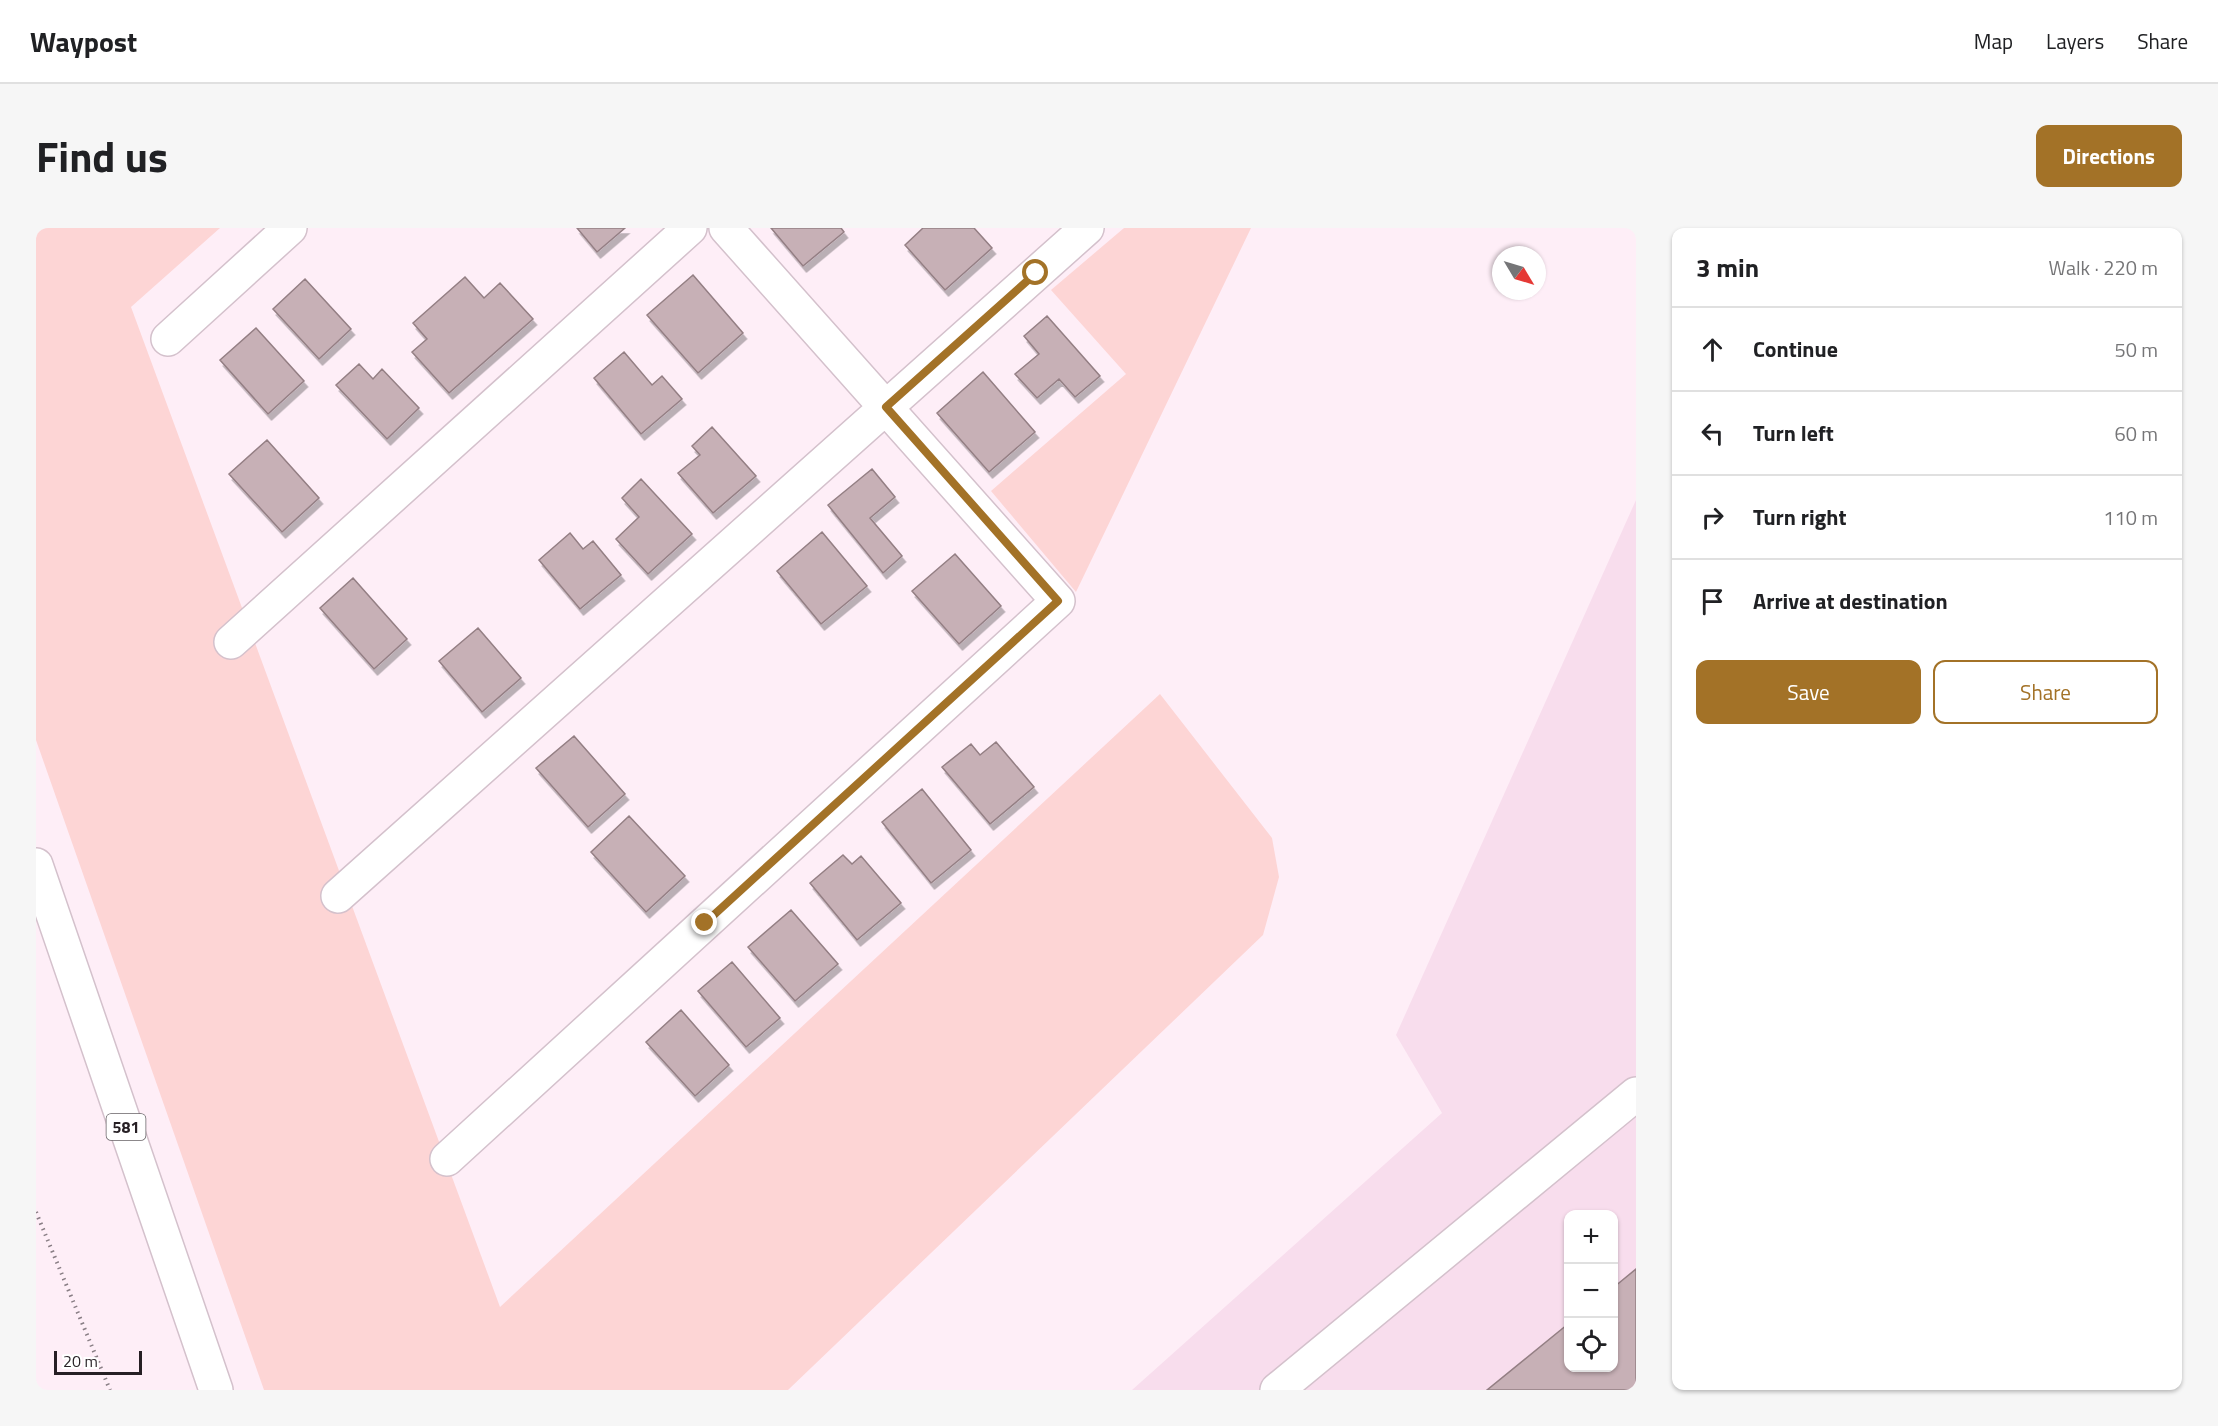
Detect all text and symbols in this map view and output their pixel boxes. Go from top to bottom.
text: Waypost [30,20,137,63]
text: Map [1974,25,2013,57]
text: Layers [2046,25,2104,57]
text: Share [2137,25,2188,57]
text: Find us [36,124,168,188]
button: Directions [2036,125,2182,187]
north arrow [1492,246,1546,300]
text: 3 min [1696,248,1759,287]
text: Walk · 220 m [2049,252,2158,283]
route start [1022,259,1048,285]
text: Continue [1753,332,1838,366]
icon: ahead [1696,333,1729,366]
text: 50 m [2114,334,2158,365]
text: Turn left [1753,416,1834,450]
icon: left [1696,417,1729,450]
text: 60 m [2114,418,2158,449]
text: Turn right [1753,500,1847,534]
icon: right [1696,501,1729,534]
text: 110 m [2103,502,2158,533]
text: Arrive at destination [1753,584,1948,618]
icon: arrive [1696,585,1729,618]
button: Save [1696,660,1921,724]
button: Share [1933,660,2158,724]
route end [691,909,717,935]
road number: 581 [106,1114,146,1140]
map controls [1564,1210,1618,1372]
button: + [1564,1210,1618,1264]
button: − [1564,1264,1618,1318]
button: locate [1564,1318,1618,1372]
scale bar [54,1348,142,1376]
text: 20 m [63,1349,98,1373]

